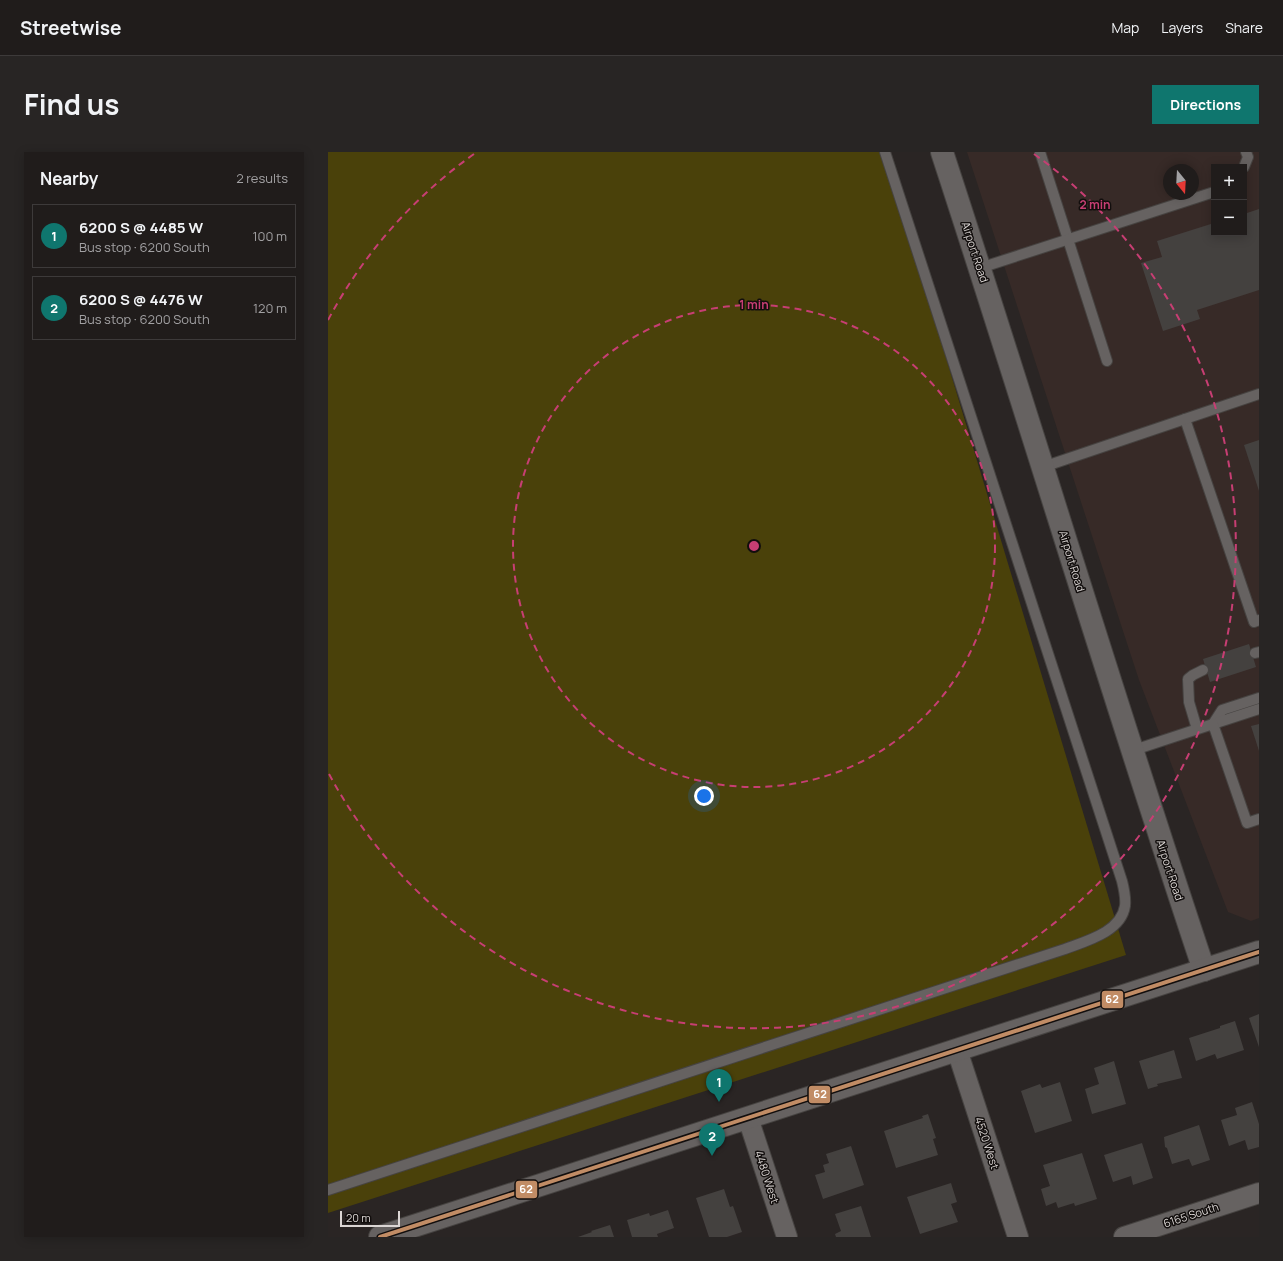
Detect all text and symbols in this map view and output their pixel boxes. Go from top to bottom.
text: Streetwise [20,15,122,41]
text: Map [1111,18,1139,37]
text: Layers [1161,18,1203,37]
text: Share [1225,18,1263,37]
text: Find us [24,85,119,123]
button: Directions [1152,85,1259,124]
north arrow [1163,164,1199,200]
map controls [1211,164,1247,236]
button: + [1211,164,1247,200]
text: Nearby [40,167,98,190]
text: 2 results [236,169,288,187]
text: 2 min [1079,196,1111,213]
button: − [1211,200,1247,236]
text: 6200 S @ 4485 W [79,217,203,238]
street label: Airport Road [959,219,992,284]
text: 1 [51,227,57,245]
text: 100 m [252,227,287,245]
text: Bus stop · 6200 South [79,238,210,256]
text: 6200 S @ 4476 W [79,289,203,310]
text: 1 min [739,296,769,313]
text: 2 [50,299,58,317]
text: 120 m [253,299,287,317]
text: Bus stop · 6200 South [79,310,210,328]
street label: Airport Road [1056,528,1089,593]
centre of rings [747,539,761,553]
your location [694,786,714,806]
street label: Airport Road [1154,837,1187,902]
line badge: 62 [1101,990,1124,1009]
text: 62 [1105,991,1119,1006]
pin: 1 [706,1069,732,1102]
line badge: 62 [808,1085,831,1104]
text: 62 [813,1086,827,1101]
street label: 4520 West [972,1115,1003,1171]
pin: 2 [699,1123,725,1156]
street label: 4480 West [752,1149,783,1205]
line badge: 62 [515,1180,538,1199]
text: 62 [519,1181,533,1196]
street label: 6165 South [1161,1199,1220,1230]
scale bar [340,1209,400,1228]
text: 20 m [346,1210,371,1225]

